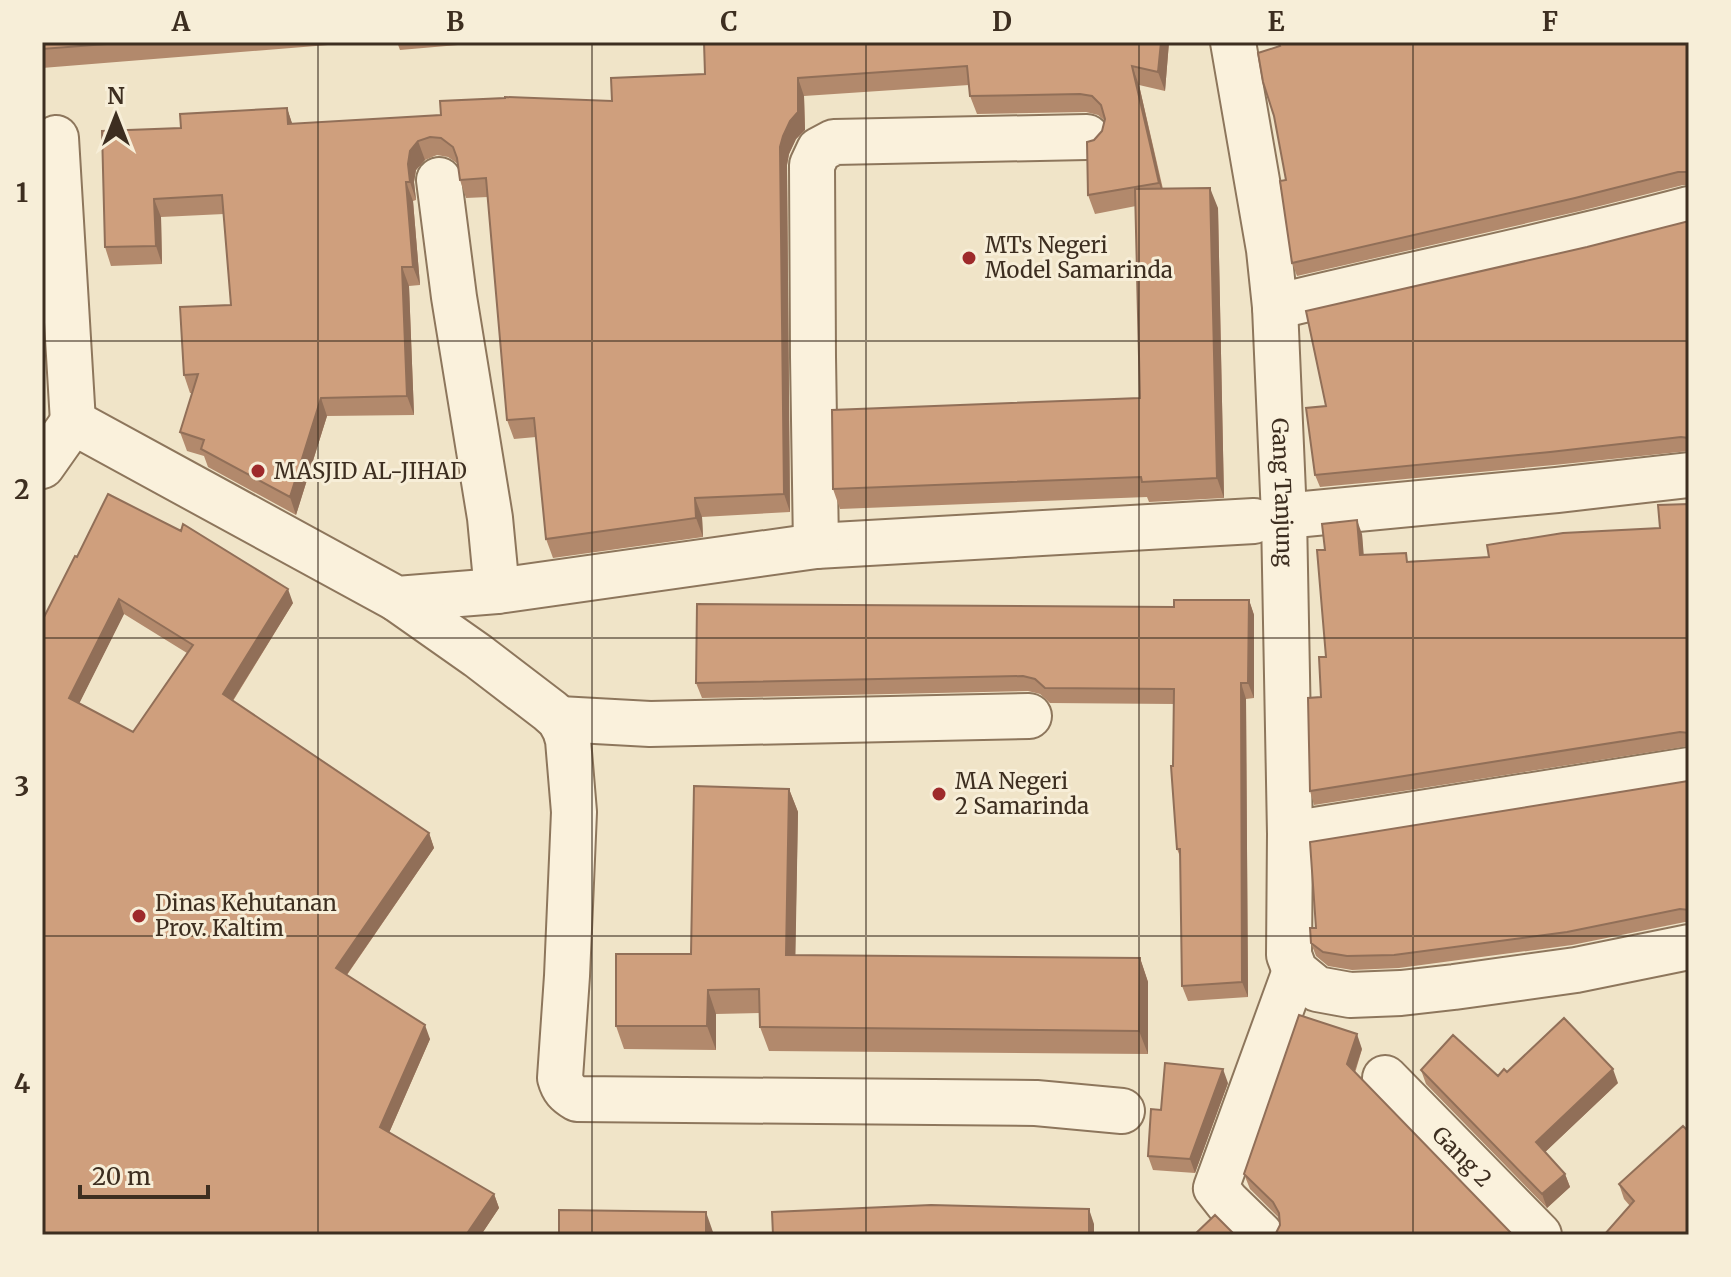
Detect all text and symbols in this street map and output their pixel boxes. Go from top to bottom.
text: A [171,5,191,38]
text: B [446,5,464,38]
text: C [720,5,738,38]
text: D [992,5,1012,38]
text: E [1268,5,1285,38]
text: F [1542,5,1558,38]
north arrow [76,76,156,156]
text: N [107,82,125,110]
text: 1 [16,176,28,209]
place label: MTs Negeri Model Samarinda [985,231,1173,284]
marker: MTs Negeri Model Samarinda [960,249,978,267]
street label: Gang Tanjung [1266,417,1299,567]
place label: MASJID AL-JIHAD [274,457,467,485]
marker: MASJID AL-JIHAD [249,462,267,480]
text: 2 [14,473,30,506]
place label: MA Negeri 2 Samarinda [955,767,1089,820]
text: 3 [15,770,29,803]
marker: MA Negeri 2 Samarinda [930,785,948,803]
place label: Dinas Kehutanan Prov. Kaltim [155,889,337,942]
marker: Dinas Kehutanan Prov. Kaltim [130,907,148,925]
text: 4 [14,1067,31,1100]
street label: Gang 2 [1426,1120,1498,1193]
scale bar [80,1149,208,1199]
text: 20 m [92,1161,151,1192]

